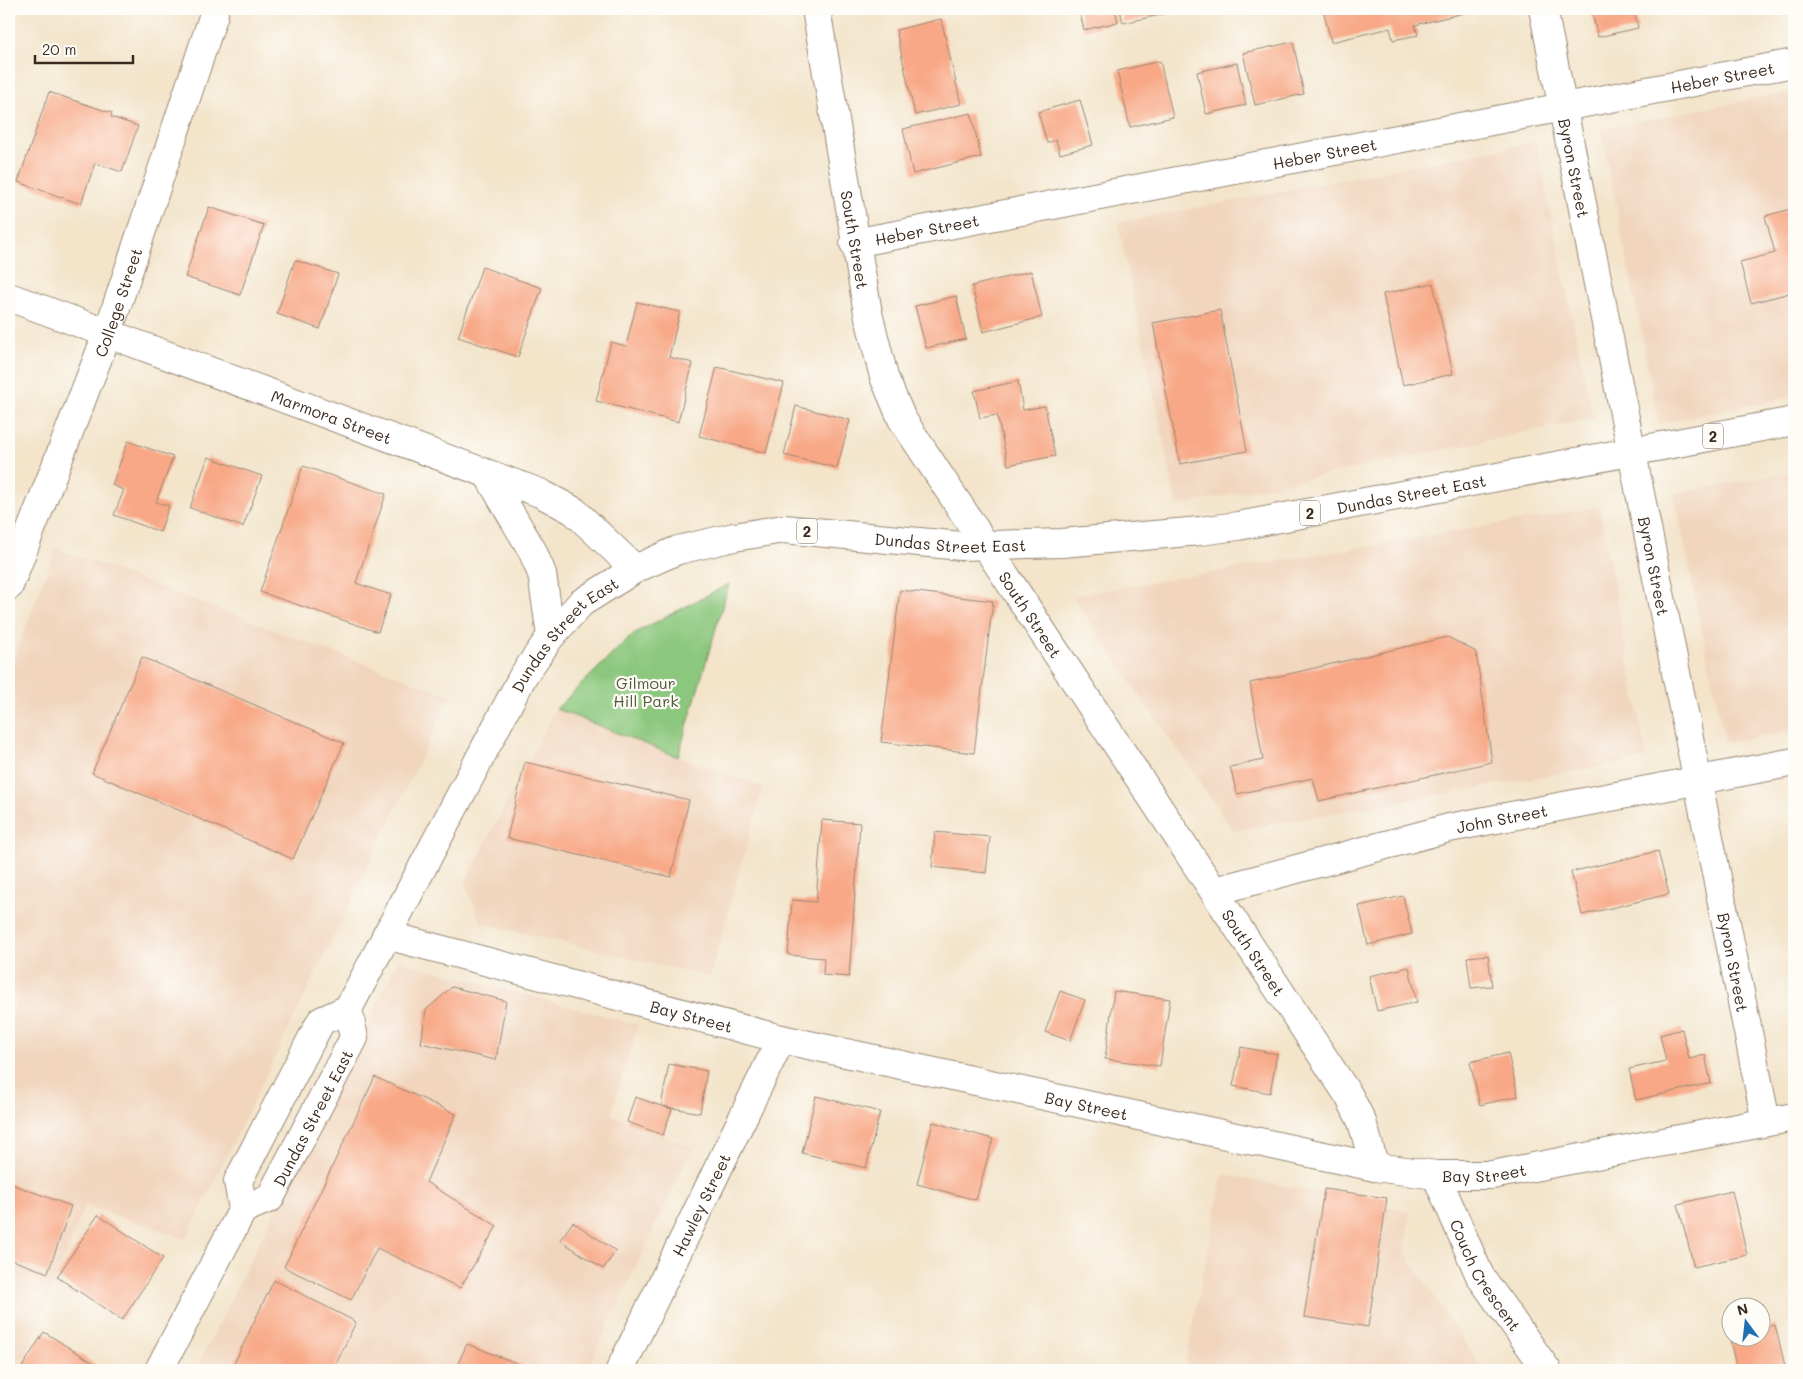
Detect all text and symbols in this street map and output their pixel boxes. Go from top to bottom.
scale bar [35,32,132,64]
text: 20 m [42,39,76,59]
street label: Heber Street [1668,57,1776,97]
street label: Byron Street [1555,116,1595,219]
street label: Heber Street [1271,133,1378,173]
street label: South Street [837,189,874,290]
street label: Heber Street [873,209,981,249]
street label: College Street [89,245,146,360]
street label: Marmora Street [268,384,395,448]
road number: 2 [1703,424,1723,448]
street label: Dundas Street East [1335,469,1488,518]
road number: 2 [1300,500,1320,526]
street label: Byron Street [1634,514,1675,617]
road number: 2 [797,518,817,544]
street label: Dundas Street East [874,527,1026,557]
street label: South Street [995,567,1067,661]
street label: Dundas Street East [506,572,622,696]
park label: Gilmour Hill Park [613,672,679,711]
street label: John Street [1454,799,1549,837]
street label: South Street [1218,905,1290,999]
street label: Byron Street [1714,911,1754,1014]
street label: Bay Street [648,995,735,1036]
street label: Dundas Street East [268,1046,357,1190]
street label: Bay Street [1043,1086,1130,1124]
street label: Hawley Street [667,1149,734,1260]
street label: Bay Street [1442,1158,1528,1186]
street label: Couch Crescent [1446,1216,1526,1335]
north arrow [1720,1296,1770,1346]
text: N [1735,1298,1750,1320]

